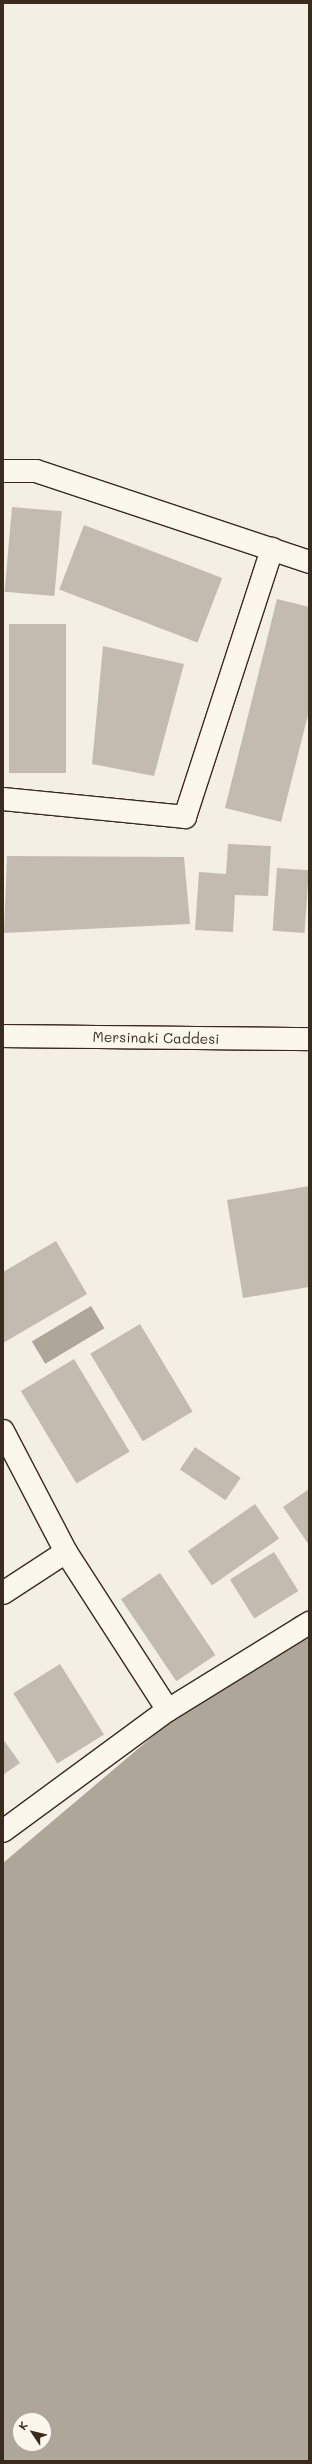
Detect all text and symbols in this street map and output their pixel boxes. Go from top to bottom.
street label: Mersinaki Caddesi [92,1028,220,1048]
north arrow [12,2412,52,2452]
text: K [14,2418,31,2433]

